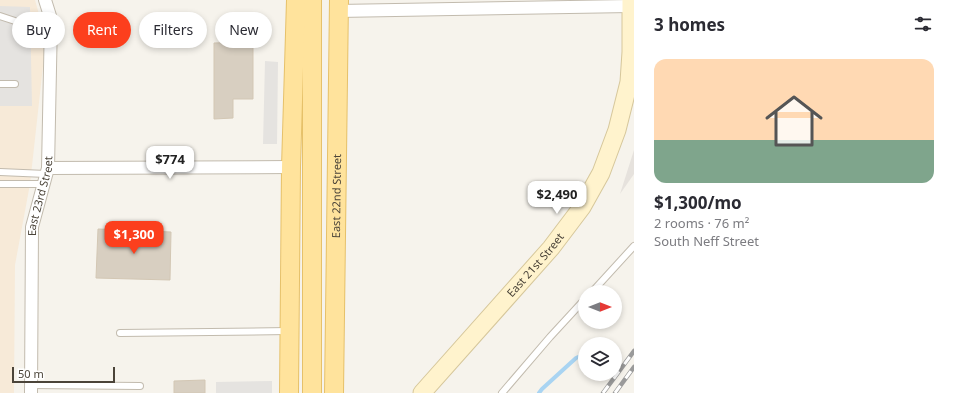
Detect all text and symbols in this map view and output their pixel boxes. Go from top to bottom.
chip: Buy [12,12,65,48]
chip: Rent [73,12,131,48]
chip: Filters [139,12,207,48]
chip: New [215,12,272,48]
text: 3 homes [654,13,725,36]
icon: filters [912,13,934,35]
icon: home [758,85,830,157]
pin: $774 [146,146,194,180]
text: $774 [155,150,185,168]
street label: East 22nd Street [328,154,344,238]
street label: East 23rd Street [24,156,55,236]
pin: $2,490 [524,181,590,215]
text: $2,490 [537,185,577,203]
text: $1,300/mo [654,191,742,214]
text: 2 rooms · 76 m² [654,214,749,232]
pin: $1,300 [101,221,167,255]
text: $1,300 [114,225,154,243]
street label: East 21st Street [503,230,567,300]
text: South Neff Street [654,232,759,250]
north arrow [578,285,622,329]
map controls [578,285,622,381]
button: layers [578,337,622,381]
scale bar [12,365,115,384]
text: 50 m [18,366,44,381]

